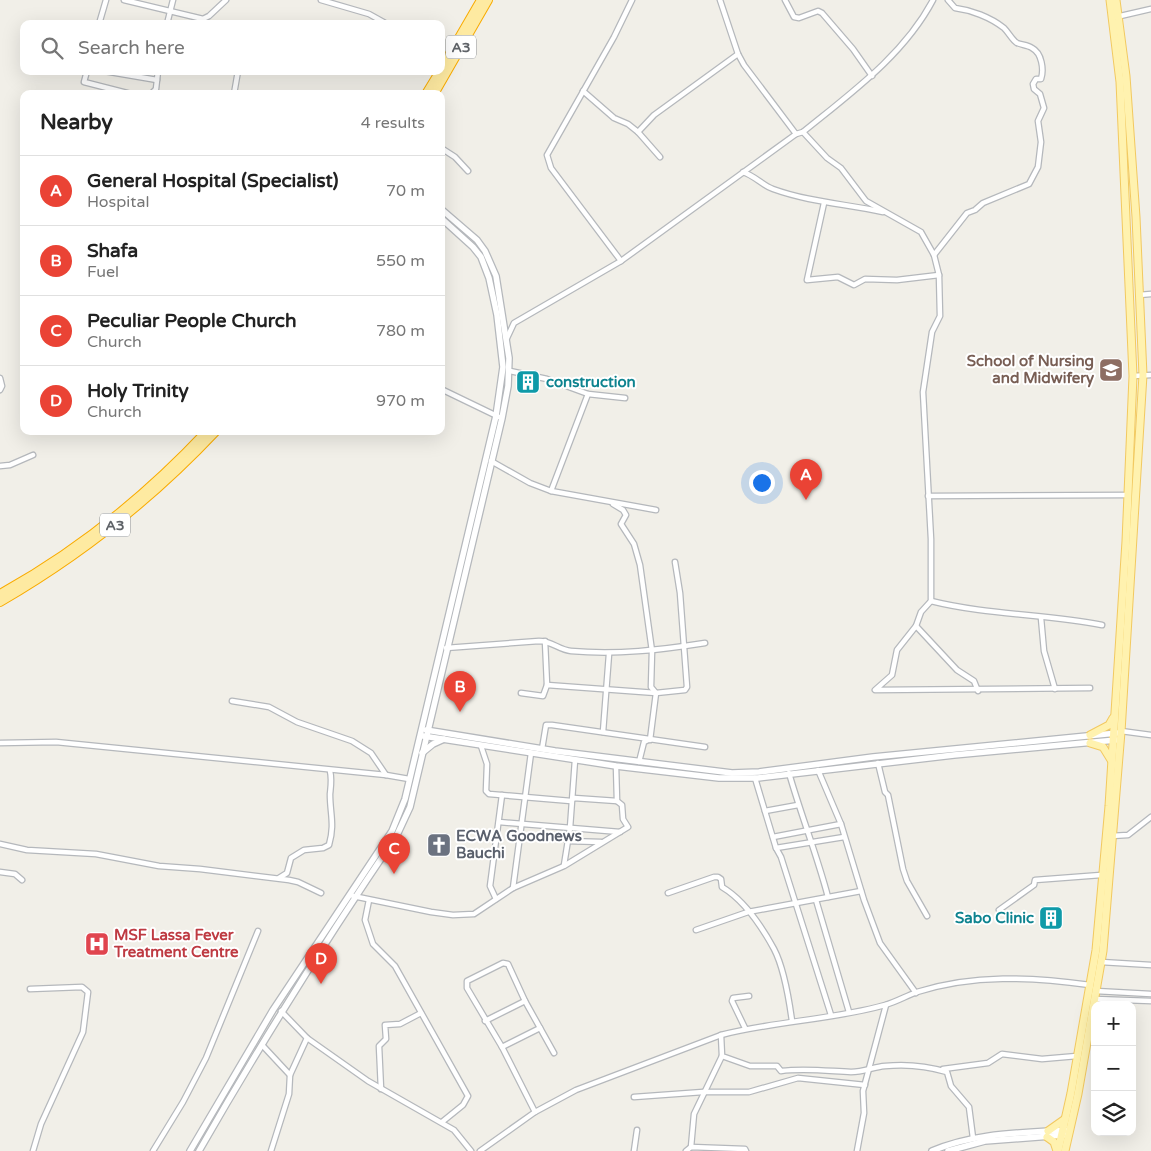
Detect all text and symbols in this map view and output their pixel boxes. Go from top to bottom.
search box [20,20,445,75]
icon: search [38,34,66,62]
road number: A3 [446,36,476,58]
text: Search here [78,37,185,59]
text: Nearby [40,110,113,135]
text: 4 results [361,113,425,133]
text: General Hospital (Specialist) [87,170,338,192]
text: A [50,181,62,201]
text: 70 m [386,181,425,201]
text: Hospital [87,192,149,212]
text: Shafa [87,240,138,262]
text: B [50,251,62,271]
text: 550 m [376,251,425,271]
text: Fuel [87,262,119,282]
text: Peculiar People Church [87,310,297,332]
text: C [50,321,62,341]
text: 780 m [376,321,425,341]
text: Church [87,332,142,352]
place label: School of Nursing and Midwifery [967,352,1094,388]
school or university icon: School of Nursing and Midwifery [1098,357,1124,383]
building icon: construction [515,369,541,395]
place label: construction [546,373,636,391]
text: Holy Trinity [87,380,189,402]
text: D [50,391,62,411]
text: 970 m [376,391,425,411]
text: Church [87,402,142,422]
pin: A [790,459,822,500]
your location [749,470,775,496]
road number: A3 [100,514,130,536]
pin: B [444,671,476,712]
place label: ECWA Goodnews Bauchi [456,827,582,862]
church icon: ECWA Goodnews Bauchi [426,832,452,858]
pin: C [378,833,410,874]
building icon: Sabo Clinic [1038,905,1064,931]
place label: Sabo Clinic [955,909,1034,927]
place label: MSF Lassa Fever Treatment Centre [113,926,239,961]
hospital icon: MSF Lassa Fever Treatment Centre [84,931,110,957]
pin: D [305,943,337,984]
map controls [1091,1001,1136,1136]
button: + [1091,1001,1136,1046]
button: − [1091,1046,1136,1091]
button: layers [1091,1091,1136,1136]

